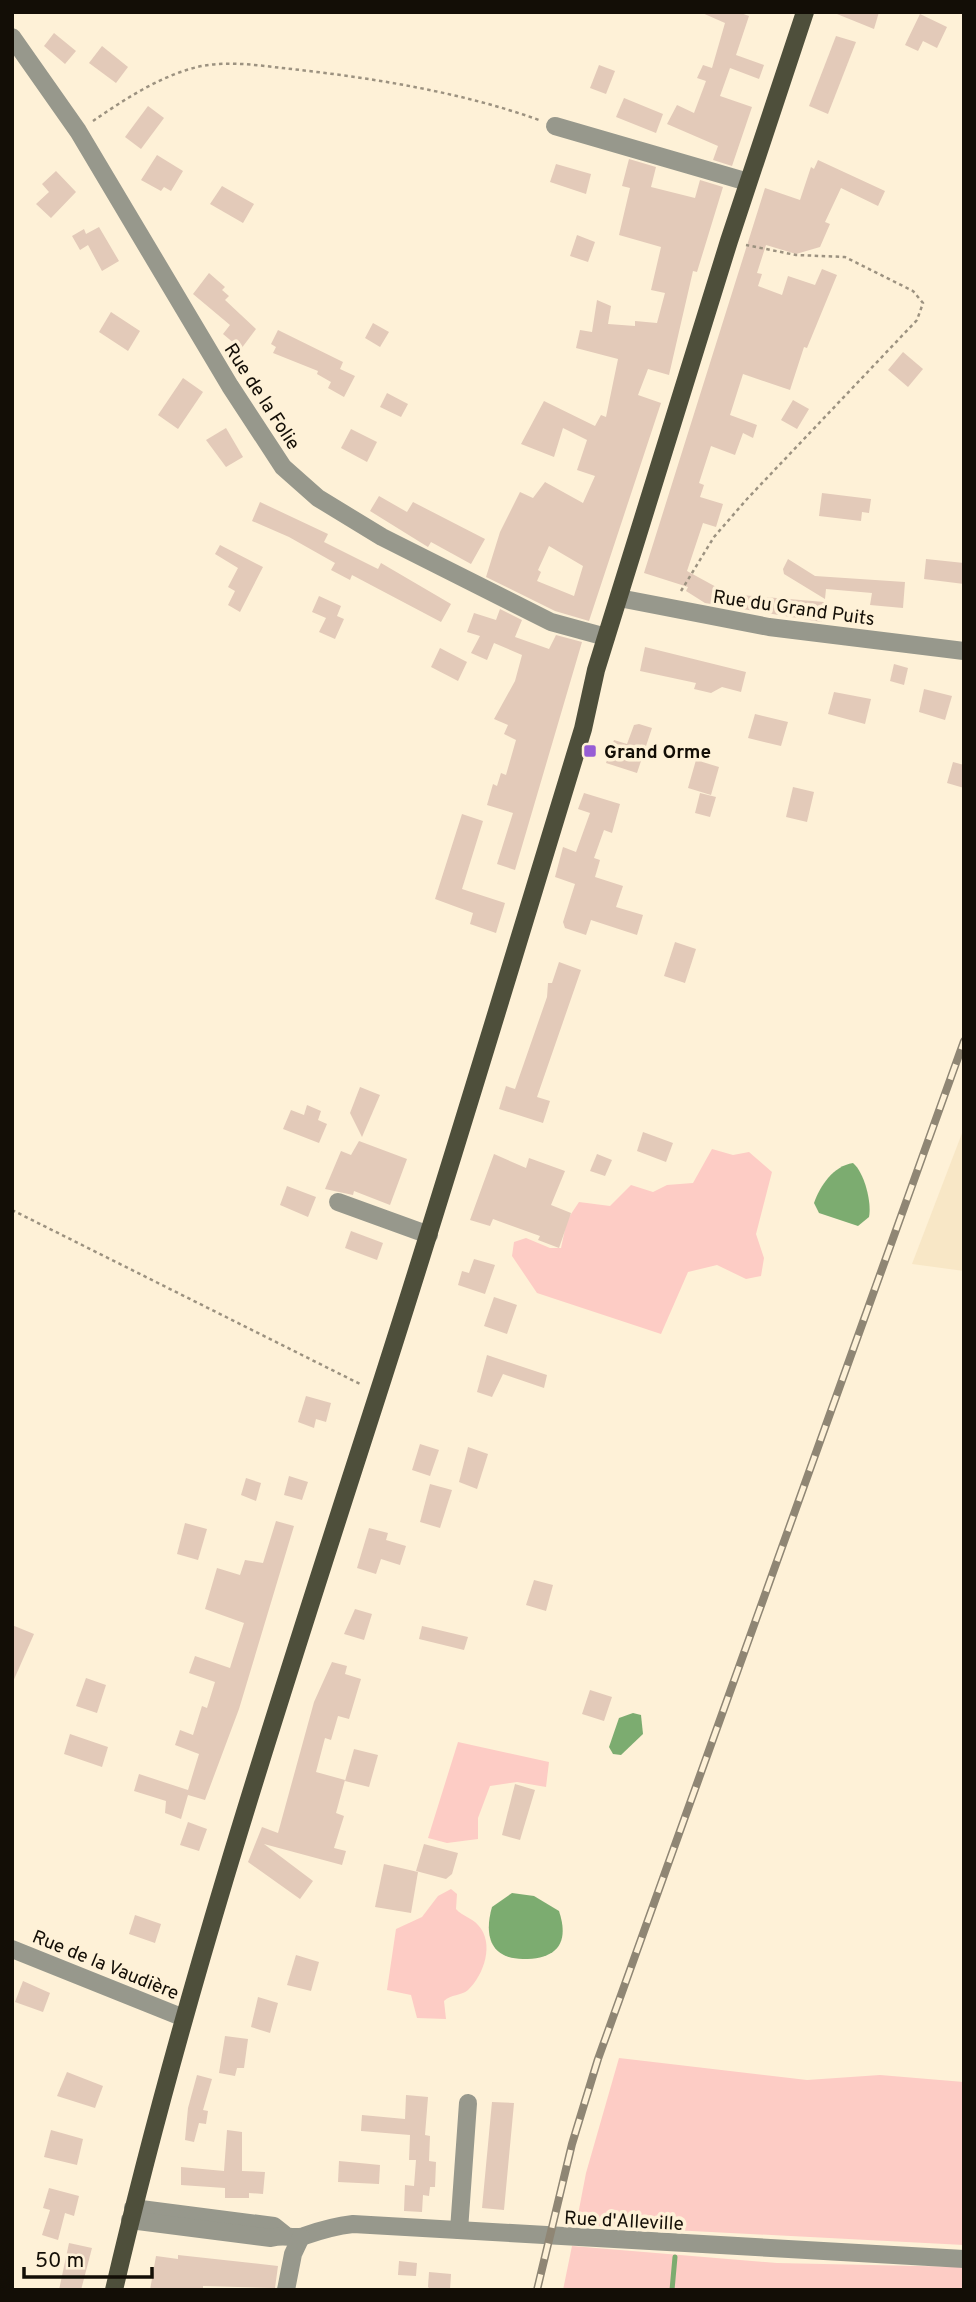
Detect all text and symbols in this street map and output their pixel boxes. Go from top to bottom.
street label: Rue de la Folie [218,339,305,455]
street label: Rue du Grand Puits [711,586,876,632]
place label: Grand Orme [604,741,711,765]
marker: Grand Orme [582,743,598,759]
street label: Rue de la Vaudière [28,1925,182,2006]
street label: Rue d'Alleville [563,2207,684,2237]
scale bar [24,2236,152,2280]
text: 50 m [35,2248,84,2275]

